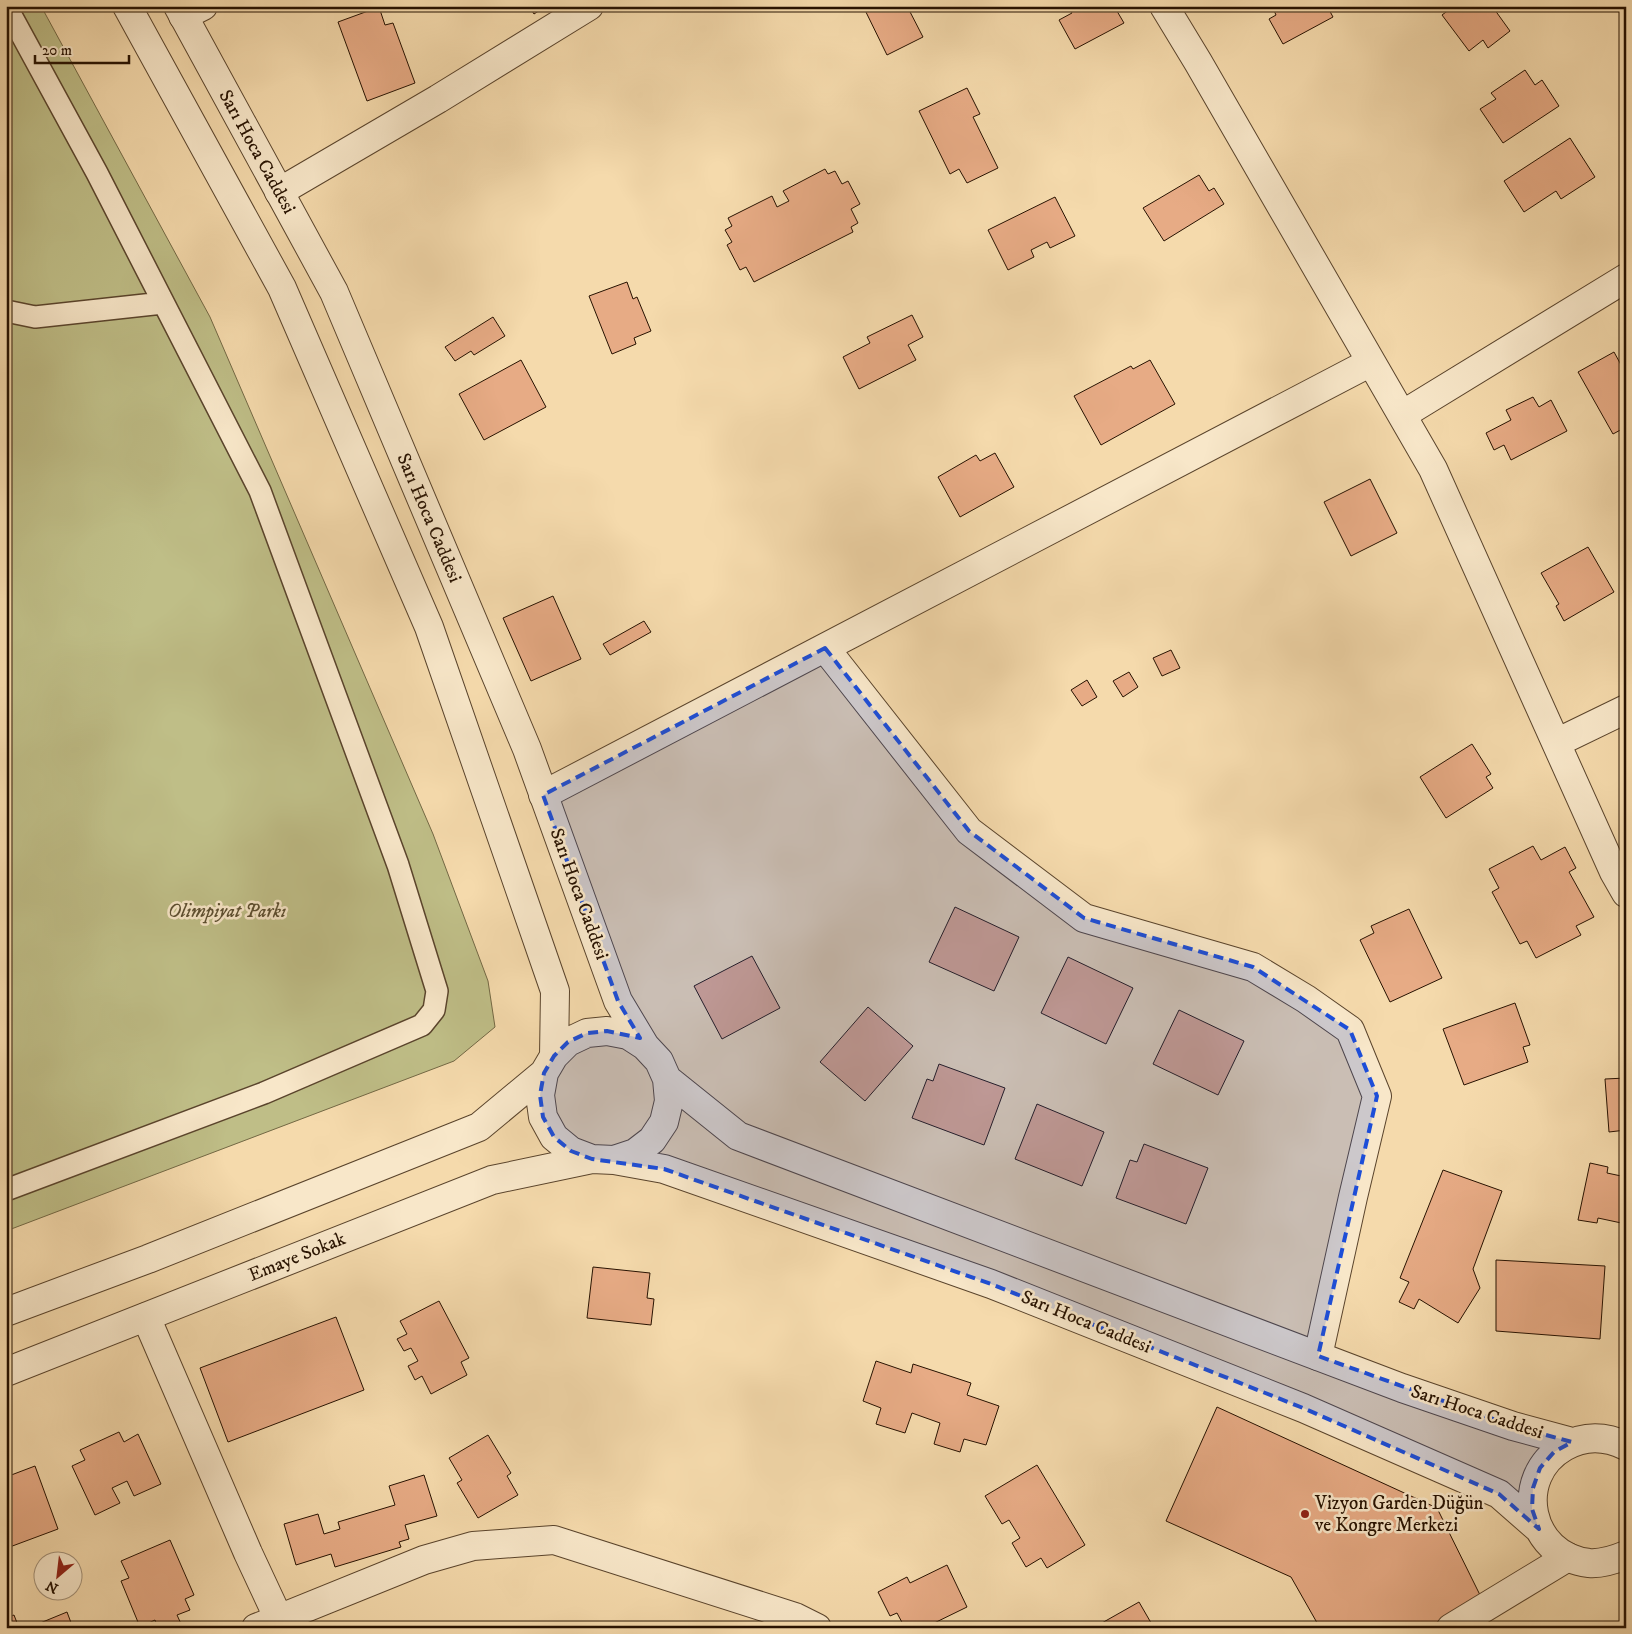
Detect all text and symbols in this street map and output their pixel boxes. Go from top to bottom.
scale bar [35,32,129,64]
text: 20 m [42,41,72,60]
street label: Sarı Hoca Caddesi [213,86,301,218]
street label: Sarı Hoca Caddesi [391,450,467,586]
street label: Sarı Hoca Caddesi [545,825,613,963]
park label: Olimpiyat Parkı [168,900,286,924]
street label: Emaye Sokak [245,1227,349,1287]
street label: Sarı Hoca Caddesi [1018,1285,1154,1359]
street label: Sarı Hoca Caddesi [1408,1380,1546,1444]
place label: Vizyon Garden Düğün ve Kongre Merkezi [1314,1492,1484,1537]
marker: Vizyon Garden Düğün ve Kongre Merkezi [1299,1508,1311,1520]
north arrow [32,1552,82,1602]
text: N [43,1576,62,1597]

